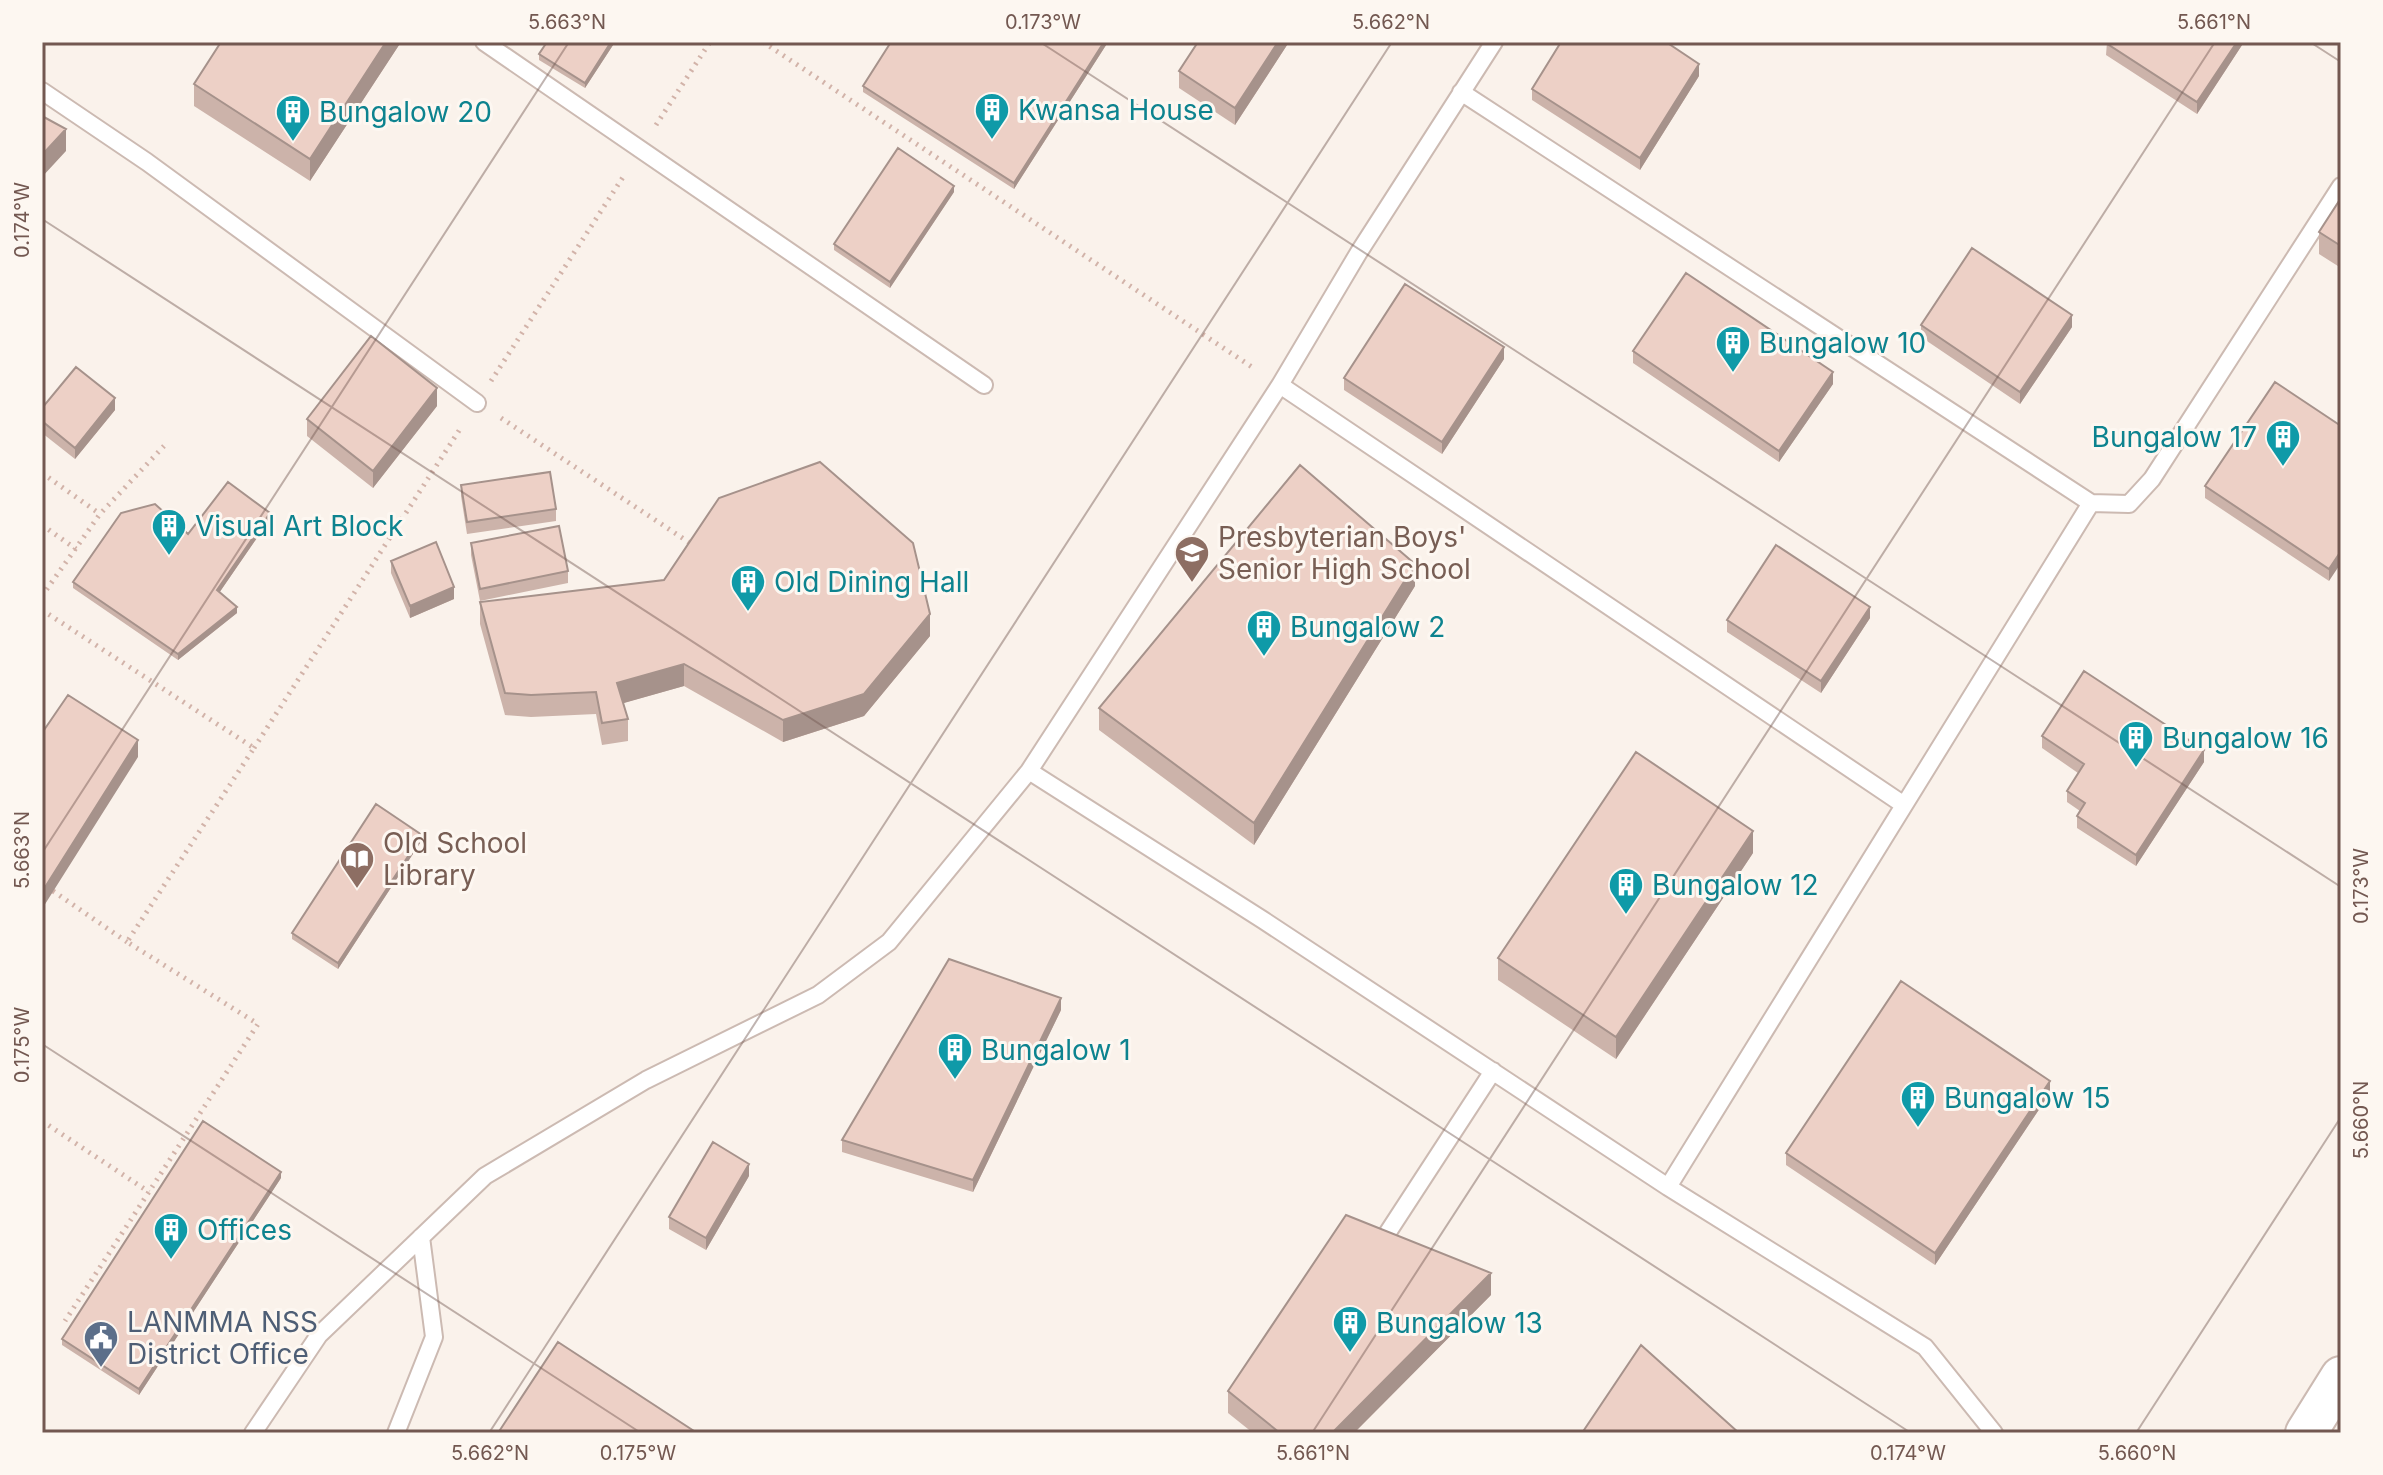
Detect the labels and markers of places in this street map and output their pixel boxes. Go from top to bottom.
building icon: Kwansa House [973,91,1011,141]
building icon: Bungalow 20 [274,93,312,143]
place label: Kwansa House [1018,93,1214,127]
place label: Bungalow 20 [319,95,492,129]
building icon: Bungalow 10 [1714,324,1752,374]
place label: Bungalow 10 [1759,326,1926,360]
building icon: Bungalow 17 [2264,418,2302,468]
place label: Bungalow 17 [2092,420,2257,454]
building icon: Visual Art Block [150,507,188,557]
place label: Visual Art Block [195,509,403,543]
place label: Presbyterian Boys' Senior High School [1218,520,1471,586]
school or university icon: Presbyterian Boys' Senior High School [1173,534,1211,584]
building icon: Old Dining Hall [729,563,767,613]
place label: Old Dining Hall [774,565,969,599]
building icon: Bungalow 2 [1245,608,1283,658]
place label: Bungalow 2 [1290,610,1445,644]
building icon: Bungalow 16 [2117,719,2155,769]
place label: Bungalow 16 [2162,721,2329,755]
place label: Old School Library [383,826,527,892]
library icon: Old School Library [338,840,376,890]
building icon: Bungalow 12 [1607,866,1645,916]
place label: Bungalow 12 [1652,868,1819,902]
building icon: Bungalow 1 [936,1031,974,1081]
place label: Bungalow 1 [981,1033,1131,1067]
building icon: Bungalow 15 [1899,1079,1937,1129]
place label: Bungalow 15 [1944,1081,2111,1115]
building icon: Offices [152,1211,190,1261]
place label: Offices [197,1213,292,1247]
building icon: Bungalow 13 [1331,1304,1369,1354]
place label: LANMMA NSS District Office [127,1305,318,1371]
place label: Bungalow 13 [1376,1306,1543,1340]
public building icon: LANMMA NSS District Office [82,1319,120,1369]

